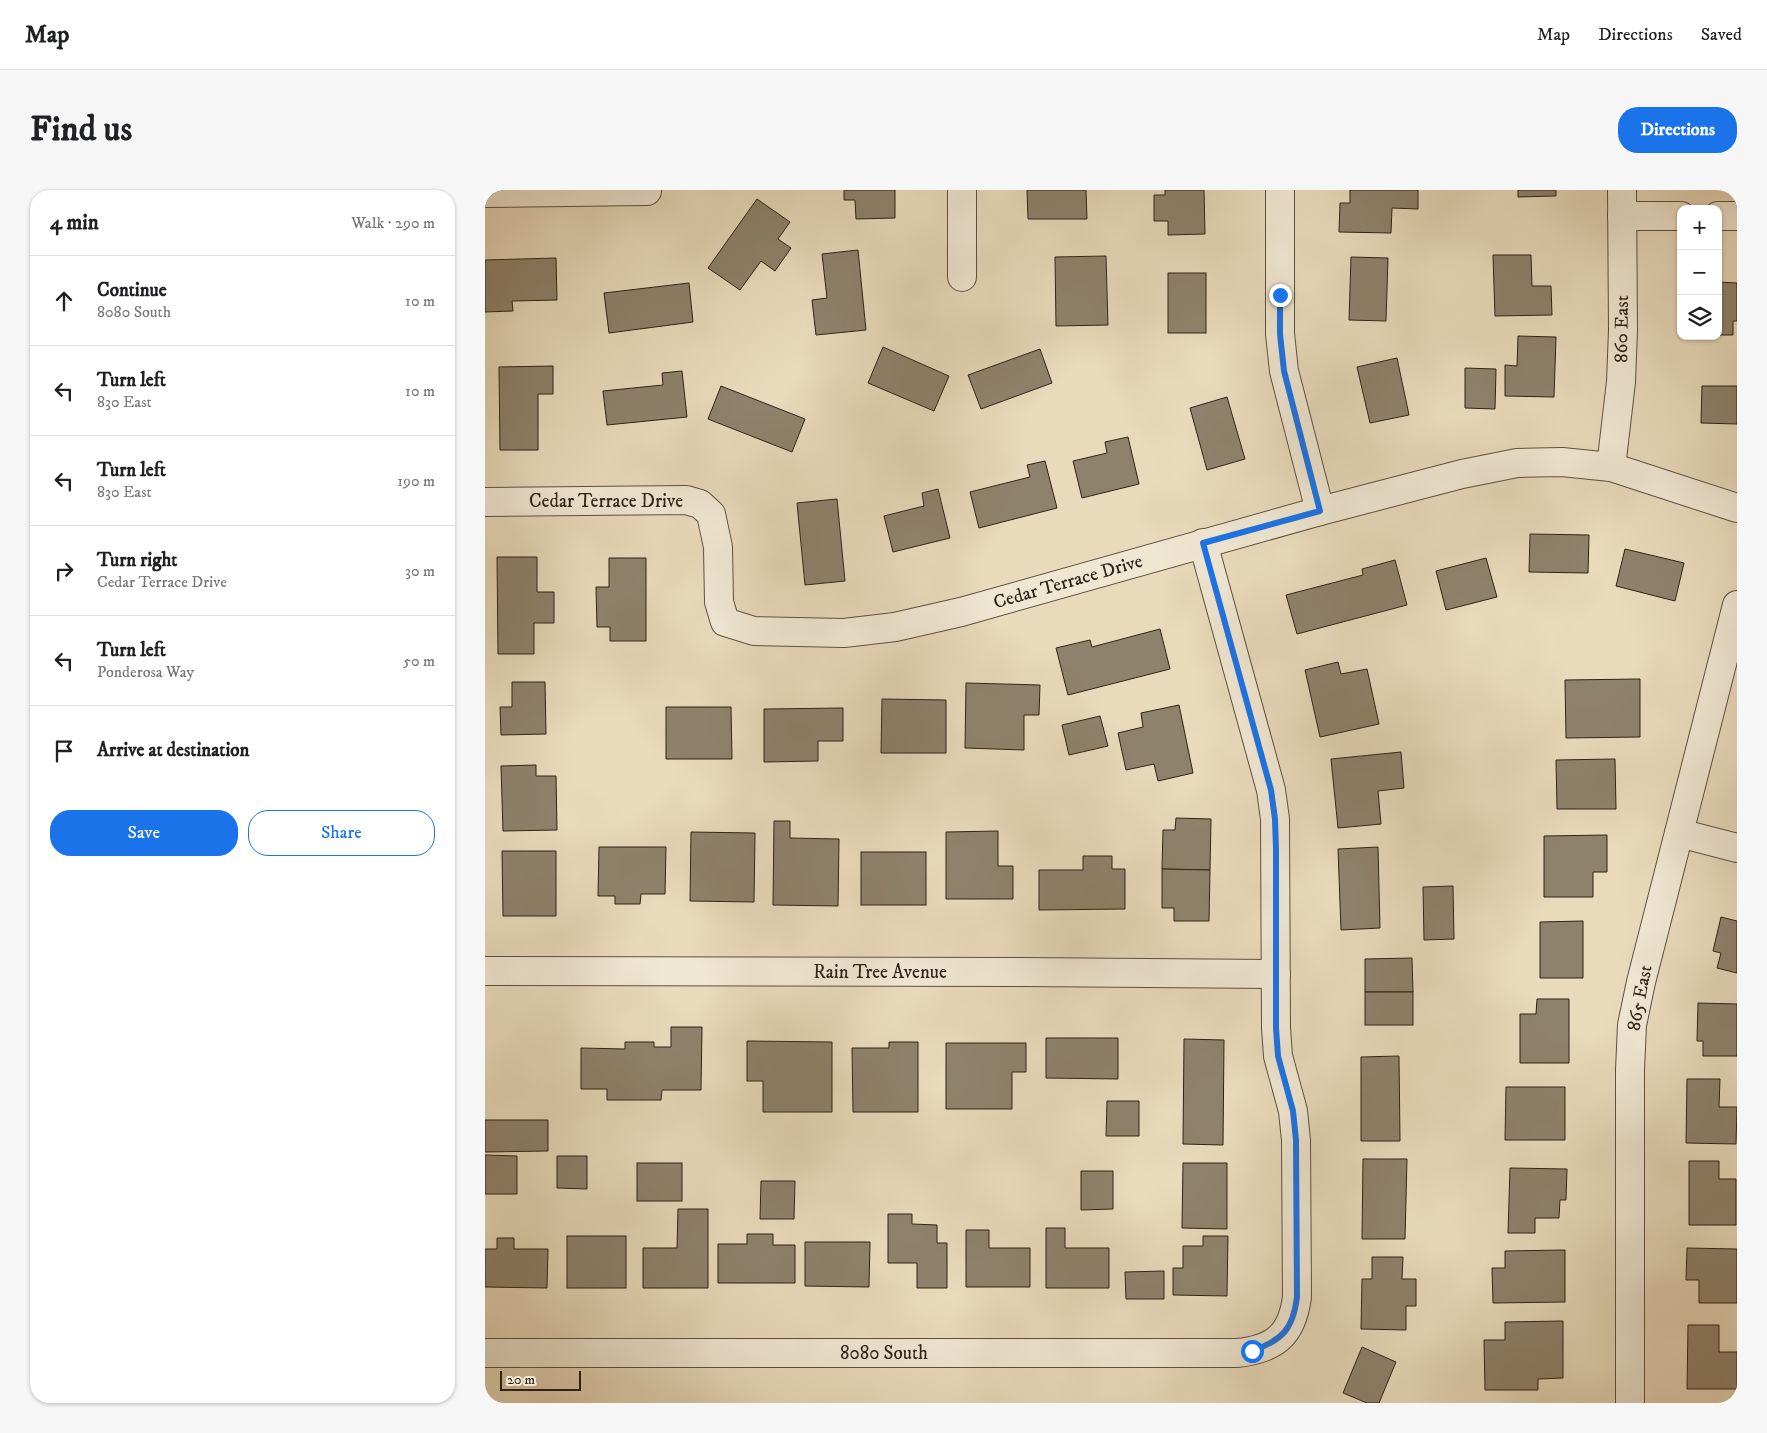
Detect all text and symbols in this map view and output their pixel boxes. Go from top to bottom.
text: Map [25,20,69,50]
text: Map [1537,24,1570,46]
text: Directions [1598,24,1673,46]
text: Saved [1701,24,1742,46]
button: Directions [1618,107,1737,153]
text: Find us [30,108,132,152]
map controls [1677,205,1722,340]
button: + [1677,205,1722,250]
text: 4 min [50,210,99,236]
text: Walk · 290 m [351,213,435,233]
button: − [1677,250,1722,295]
text: Continue [97,279,167,302]
route end [1269,284,1292,307]
icon: ahead [50,287,78,315]
text: 10 m [405,291,435,311]
street label: 860 East [1610,295,1634,363]
button: layers [1677,295,1722,340]
text: 8080 South [97,302,171,322]
text: Turn left [97,369,166,392]
icon: left [50,377,78,405]
text: 10 m [405,381,435,401]
text: 830 East [97,392,152,412]
text: Turn left [97,459,166,482]
icon: left [50,467,78,495]
text: 190 m [397,471,435,491]
text: 830 East [97,482,152,502]
street label: Cedar Terrace Drive [529,490,683,513]
text: Turn right [97,549,177,572]
street label: Cedar Terrace Drive [991,550,1145,614]
icon: right [50,557,78,585]
text: 30 m [405,561,435,581]
text: Cedar Terrace Drive [97,572,227,592]
text: Turn left [97,639,166,662]
icon: left [50,647,78,675]
text: 50 m [403,651,435,671]
text: Ponderosa Way [97,662,194,682]
icon: arrive [50,737,78,765]
text: Arrive at destination [97,739,249,762]
button: Save [50,810,238,856]
button: Share [248,810,435,856]
street label: Rain Tree Avenue [813,961,947,984]
street label: 865 East [1622,963,1658,1033]
route start [1241,1340,1264,1363]
street label: 8080 South [840,1342,928,1365]
scale bar [500,1368,581,1391]
text: 20 m [507,1371,535,1389]

